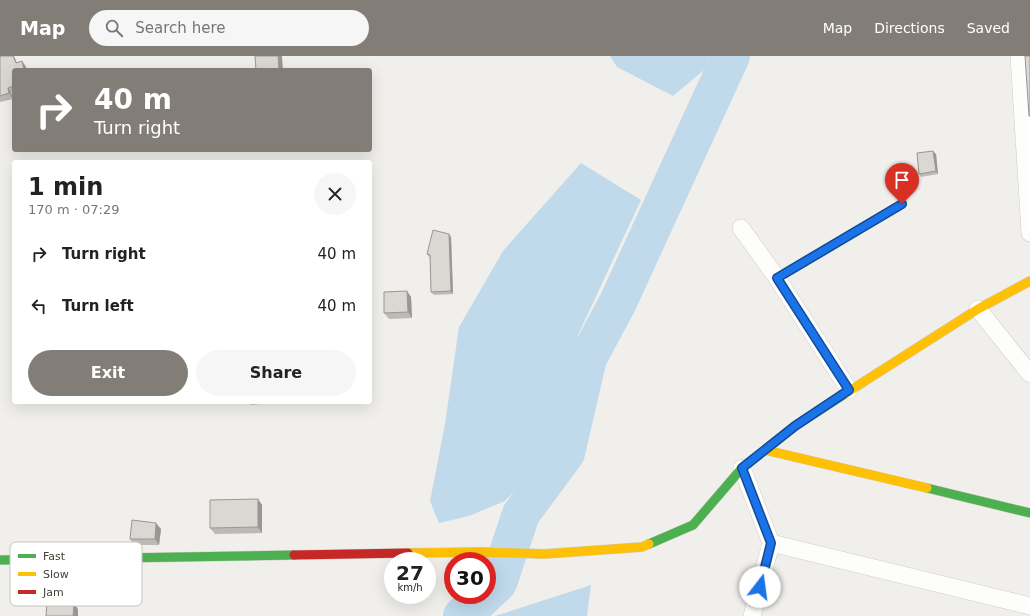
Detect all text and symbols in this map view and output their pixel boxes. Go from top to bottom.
search box [89,10,369,46]
text: Map [20,17,65,39]
icon: search [103,17,125,39]
text: Search here [135,19,225,37]
text: Map [823,20,852,36]
text: Directions [874,20,945,36]
text: Saved [967,20,1010,36]
text: 40 m [94,83,172,116]
icon: right [28,84,80,136]
text: Turn right [94,117,180,138]
pin [885,163,919,204]
icon: arrive [891,169,913,191]
text: 1 min [28,173,103,201]
button: close [314,173,356,215]
text: 170 m · 07:29 [28,202,119,217]
icon: right [28,243,50,265]
text: Turn right [62,245,146,263]
text: 40 m [318,245,356,263]
icon: left [28,295,50,317]
text: Turn left [62,297,134,315]
text: 40 m [318,297,356,315]
button: Exit [28,350,188,396]
button: Share [196,350,356,396]
legend [10,542,142,606]
text: Fast [43,550,66,563]
speed limit sign: 30 [444,552,496,604]
text: 27 [396,561,424,585]
position arrow [739,566,781,608]
text: Slow [43,568,69,581]
text: km/h [397,582,423,593]
text: Jam [42,586,64,599]

